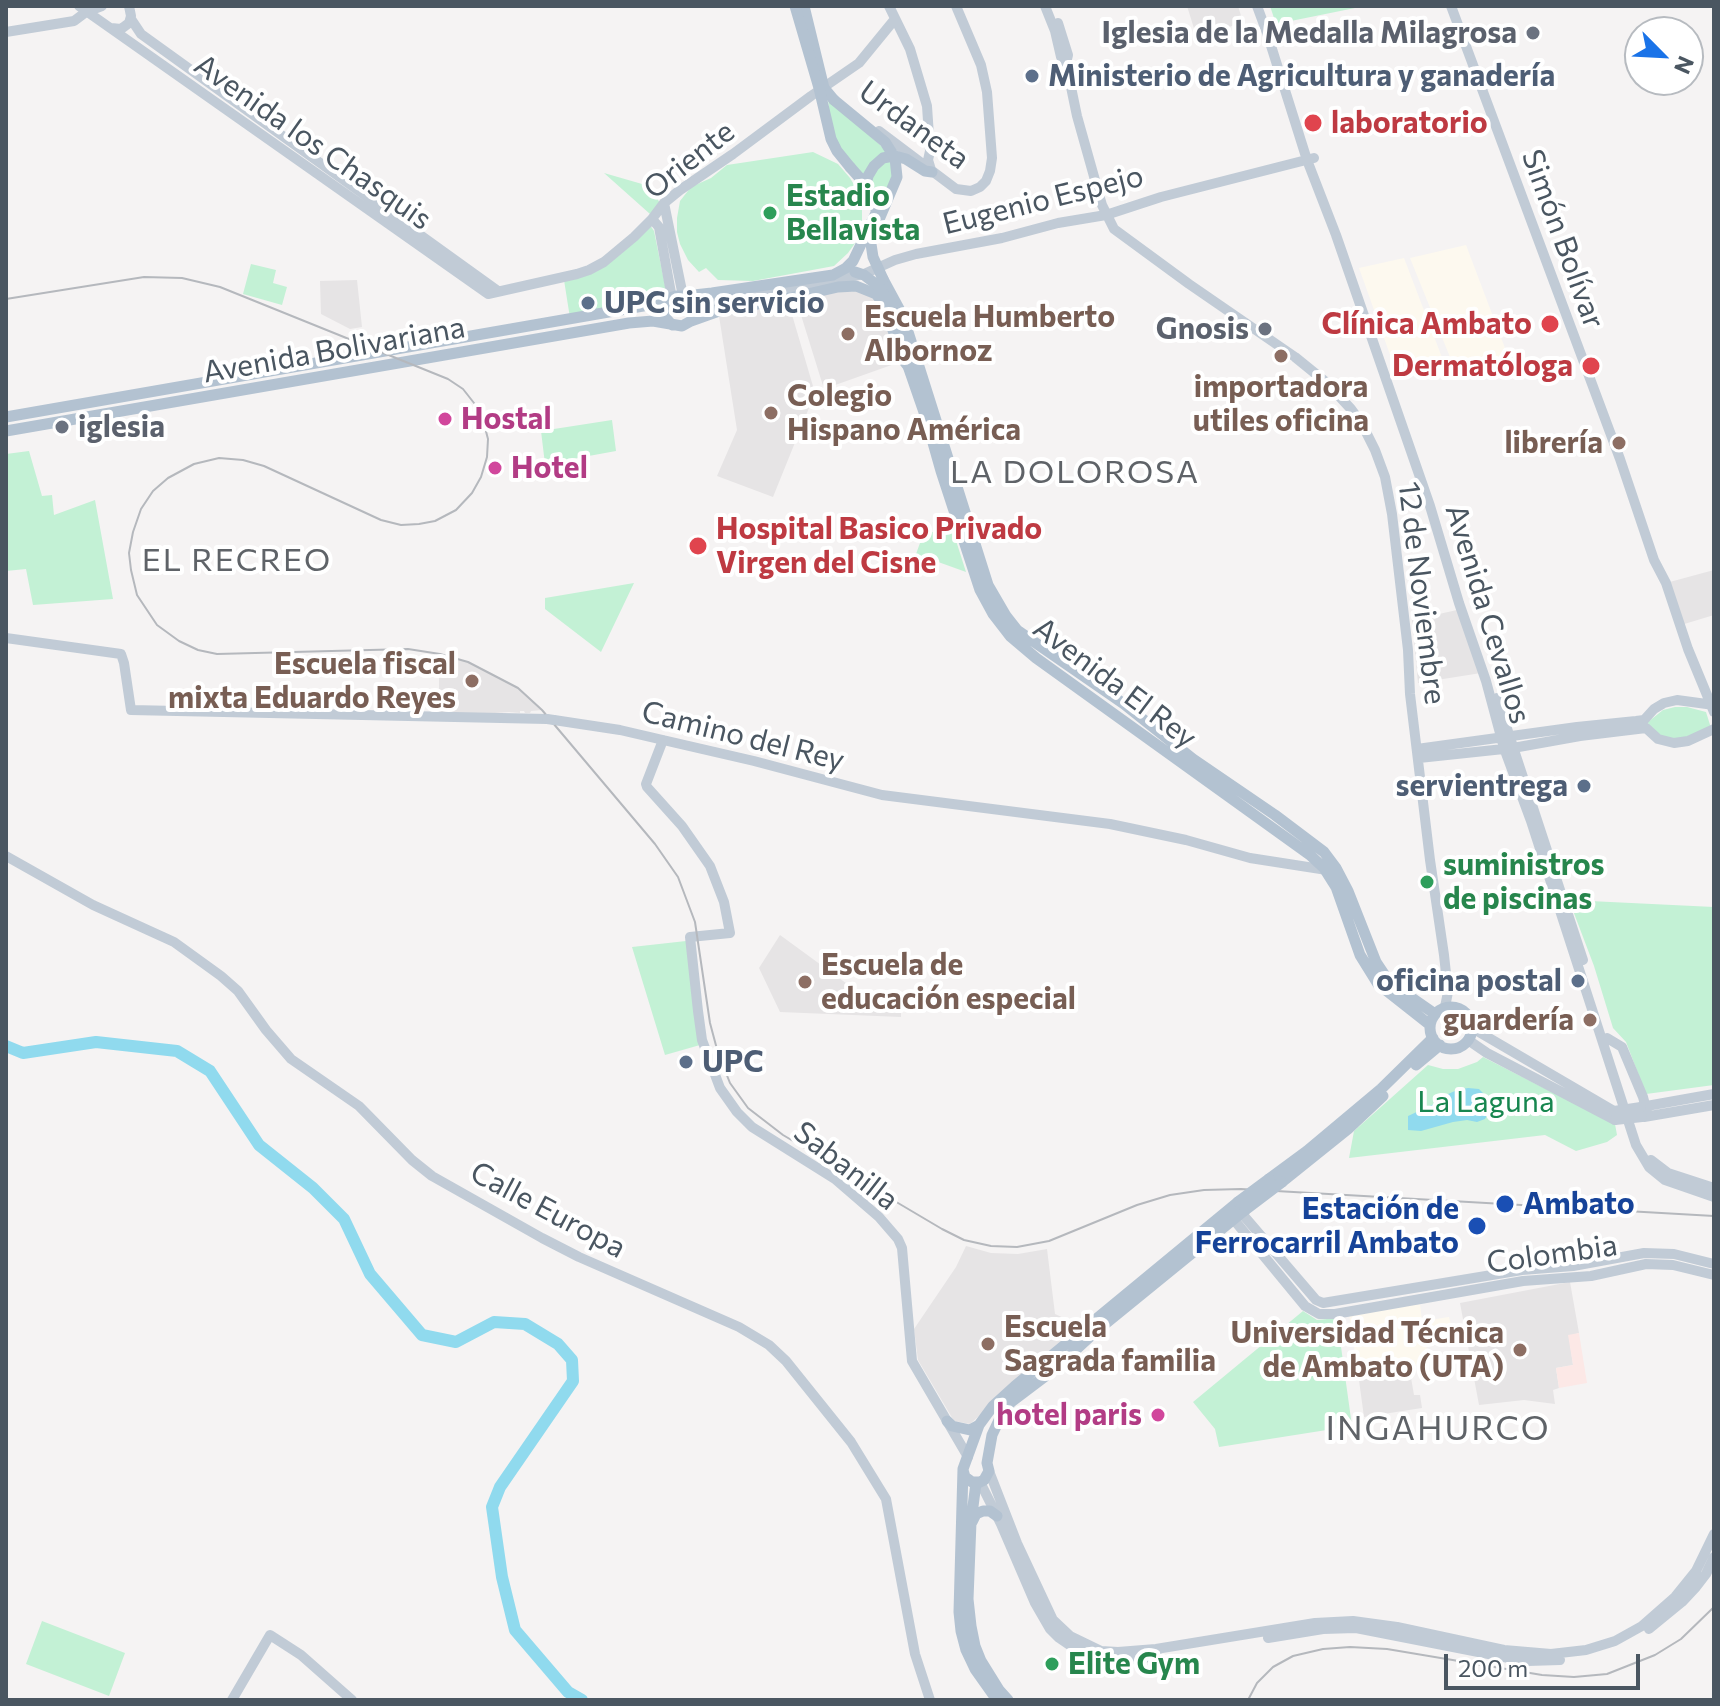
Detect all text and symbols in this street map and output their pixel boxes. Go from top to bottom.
place label: Iglesia de la Medalla Milagrosa [1102,15,1517,51]
north arrow [1624,16,1704,96]
marker: Iglesia de la Medalla Milagrosa [1524,24,1542,42]
street label: Avenida los Chasquis [187,47,439,237]
text: N [1669,52,1700,78]
place label: Ministerio de Agricultura y ganadería [1048,58,1555,94]
marker: Ministerio de Agricultura y ganadería [1023,67,1041,85]
street label: Urdaneta [852,73,976,177]
place label: laboratorio [1331,105,1488,141]
marker: laboratorio [1302,112,1324,134]
street label: Oriente [636,113,742,207]
street label: Simón Bolívar [1514,145,1612,333]
street label: Eugenio Espejo [939,158,1147,242]
place label: Estadio Bellavista [786,178,920,248]
marker: Estadio Bellavista [761,204,779,222]
place label: UPC sin servicio [604,285,825,321]
marker: UPC sin servicio [579,294,597,312]
place label: Escuela Humberto Albornoz [864,299,1115,370]
place label: Clínica Ambato [1321,306,1532,342]
street label: Avenida Bolivariana [200,309,468,391]
place label: Gnosis [1156,311,1249,347]
marker: Clínica Ambato [1539,313,1561,335]
marker: Gnosis [1256,320,1274,338]
marker: Escuela Humberto Albornoz [839,325,857,343]
marker: importadora utiles oficina [1272,347,1290,365]
place label: Dermatóloga [1392,348,1573,384]
marker: Dermatóloga [1580,355,1602,377]
place label: importadora utiles oficina [1193,369,1369,440]
place label: Colegio Hispano América [787,378,1021,448]
place label: Hostal [461,401,552,437]
marker: Colegio Hispano América [762,404,780,422]
place label: iglesia [78,409,165,445]
marker: Hostal [436,410,454,428]
marker: iglesia [53,418,71,436]
place label: librería [1504,425,1603,461]
marker: librería [1610,434,1628,452]
place label: Hotel [511,450,588,486]
district label: LA DOLOROSA [950,453,1200,491]
marker: Hotel [486,459,504,477]
street label: 12 de Noviembre [1390,480,1454,706]
street label: Avenida Cevallos [1438,500,1538,728]
place label: Hospital Basico Privado Virgen del Cisne [716,511,1042,582]
marker: Hospital Basico Privado Virgen del Cisne [687,535,709,557]
district label: EL RECREO [142,541,332,579]
street label: Avenida El Rey [1026,610,1204,756]
place label: Escuela fiscal mixta Eduardo Reyes [168,646,456,716]
marker: Escuela fiscal mixta Eduardo Reyes [463,672,481,690]
street label: Camino del Rey [638,693,848,779]
place label: servientrega [1395,768,1568,804]
marker: servientrega [1575,777,1593,795]
place label: suministros de piscinas [1443,847,1604,918]
marker: suministros de piscinas [1418,873,1436,891]
place label: Escuela de educación especial [821,947,1076,1018]
place label: oficina postal [1376,963,1562,999]
marker: oficina postal [1569,972,1587,990]
marker: Escuela de educación especial [796,973,814,991]
place label: guardería [1443,1002,1574,1038]
marker: guardería [1581,1011,1599,1029]
place label: UPC [702,1044,764,1080]
marker: UPC [677,1053,695,1071]
park label: La Laguna [1417,1084,1555,1120]
street label: Sabanilla [787,1114,905,1218]
street label: Calle Europa [464,1154,632,1266]
place label: Ambato [1523,1186,1635,1222]
place label: Estación de Ferrocarril Ambato [1195,1191,1459,1262]
marker: Ambato [1494,1193,1516,1215]
marker: Estación de Ferrocarril Ambato [1466,1215,1488,1237]
street label: Colombia [1484,1227,1620,1281]
place label: Escuela Sagrada familia [1004,1309,1216,1380]
place label: Universidad Técnica de Ambato (UTA) [1230,1315,1504,1386]
marker: Escuela Sagrada familia [979,1335,997,1353]
marker: Universidad Técnica de Ambato (UTA) [1511,1341,1529,1359]
place label: hotel paris [996,1397,1142,1433]
marker: hotel paris [1149,1406,1167,1424]
district label: INGAHURCO [1325,1409,1551,1449]
scale bar [1448,1638,1644,1688]
place label: Elite Gym [1068,1646,1200,1682]
text: 200 m [1458,1653,1528,1682]
marker: Elite Gym [1043,1655,1061,1673]

